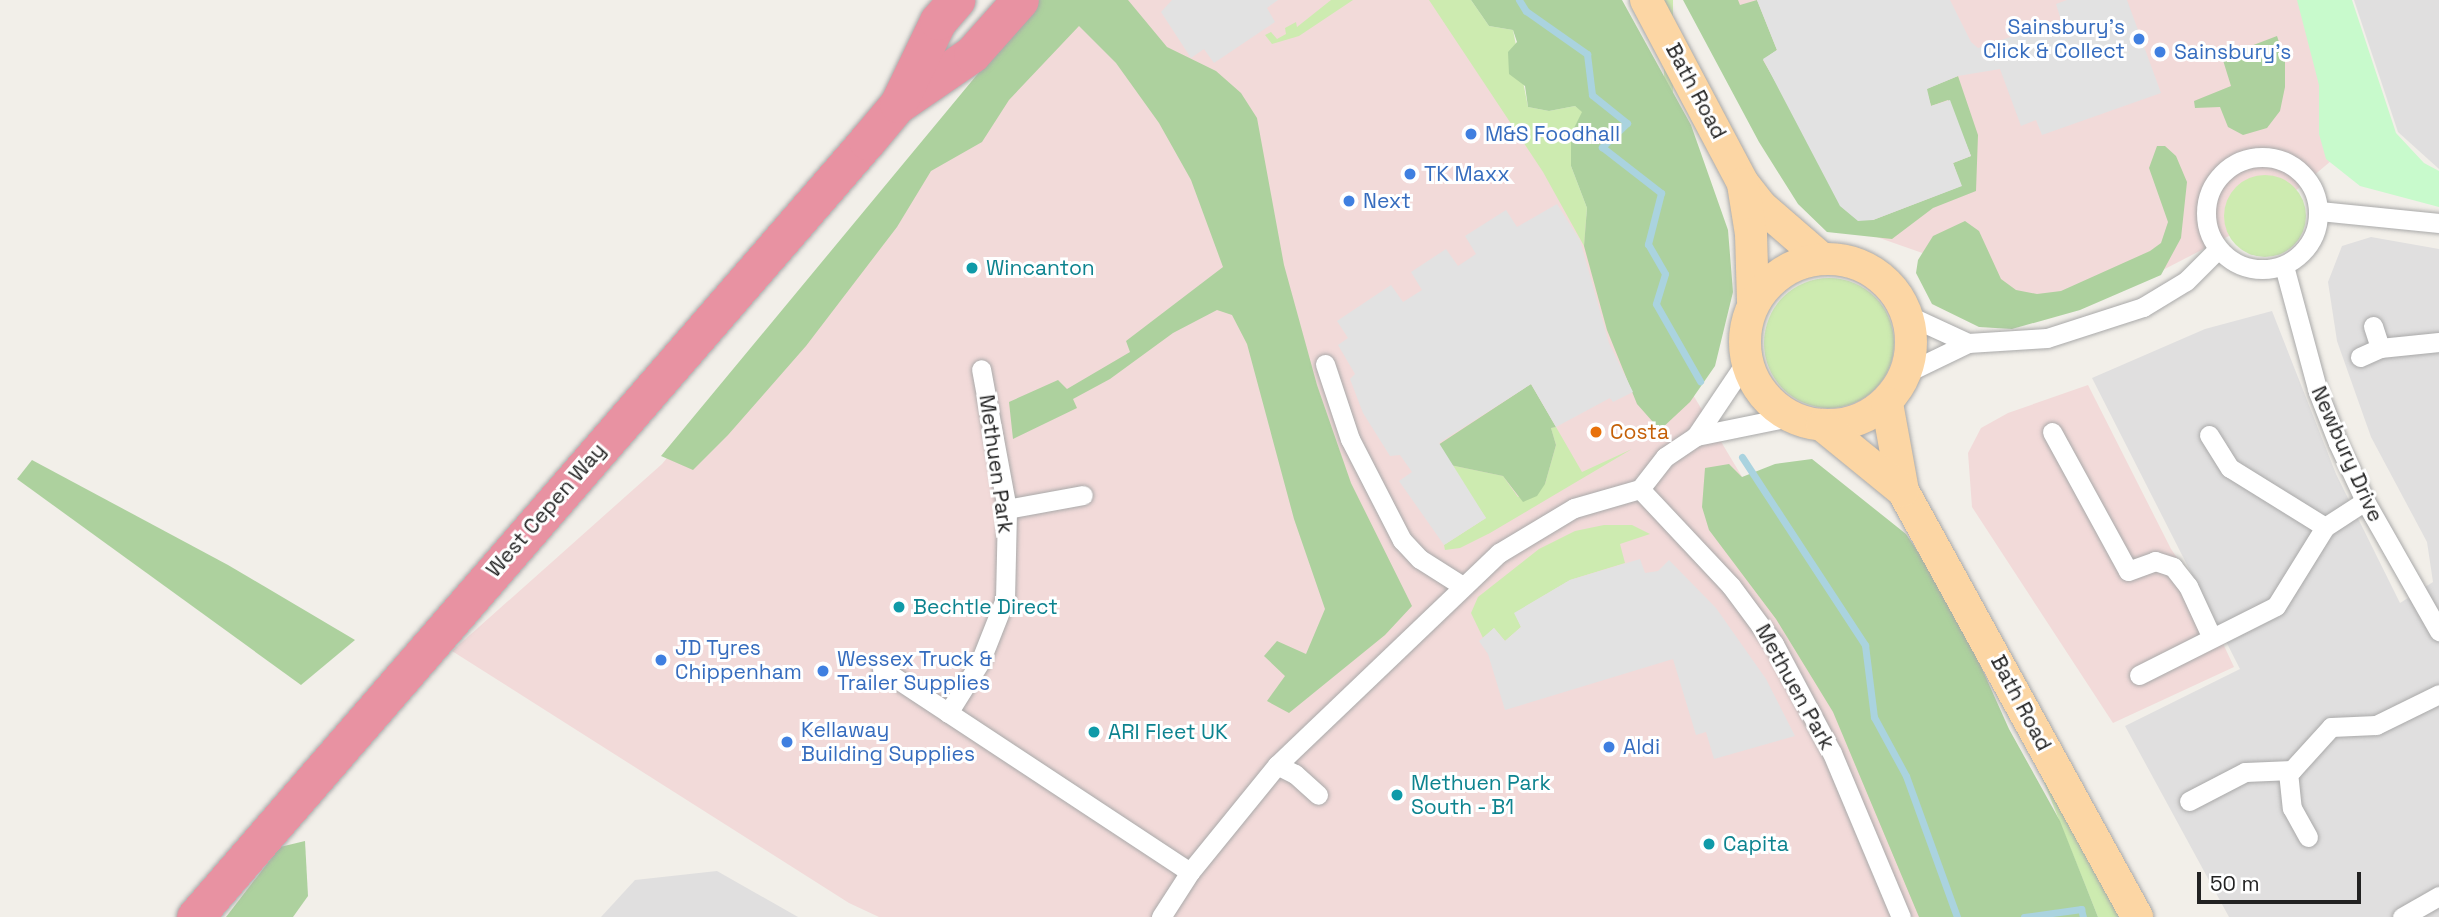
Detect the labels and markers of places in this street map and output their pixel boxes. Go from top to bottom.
place label: Sainsbury's Click & Collect [1983,14,2125,64]
marker: Sainsbury's Click & Collect [2131,31,2147,47]
place label: Sainsbury's [2174,39,2291,65]
marker: Sainsbury's [2152,44,2168,60]
place label: M&S Foodhall [1485,121,1620,147]
marker: M&S Foodhall [1463,126,1479,142]
place label: TK Maxx [1424,161,1510,187]
marker: TK Maxx [1402,166,1418,182]
place label: Next [1363,188,1411,214]
marker: Next [1341,193,1357,209]
place label: Wincanton [986,255,1095,281]
marker: Wincanton [964,260,980,276]
place label: Costa [1610,419,1669,445]
marker: Costa [1588,424,1604,440]
place label: Bechtle Direct [913,594,1058,620]
marker: Bechtle Direct [891,599,907,615]
place label: JD Tyres Chippenham [675,635,802,685]
place label: Wessex Truck & Trailer Supplies [837,646,993,696]
marker: JD Tyres Chippenham [653,652,669,668]
marker: Wessex Truck & Trailer Supplies [815,663,831,679]
place label: Kellaway Building Supplies [801,717,975,767]
place label: ARI Fleet UK [1108,719,1228,745]
marker: ARI Fleet UK [1086,724,1102,740]
marker: Kellaway Building Supplies [779,734,795,750]
place label: Aldi [1623,734,1660,760]
marker: Aldi [1601,739,1617,755]
place label: Methuen Park South - B1 [1411,770,1551,820]
marker: Methuen Park South - B1 [1389,787,1405,803]
place label: Capita [1723,831,1789,857]
marker: Capita [1701,836,1717,852]

